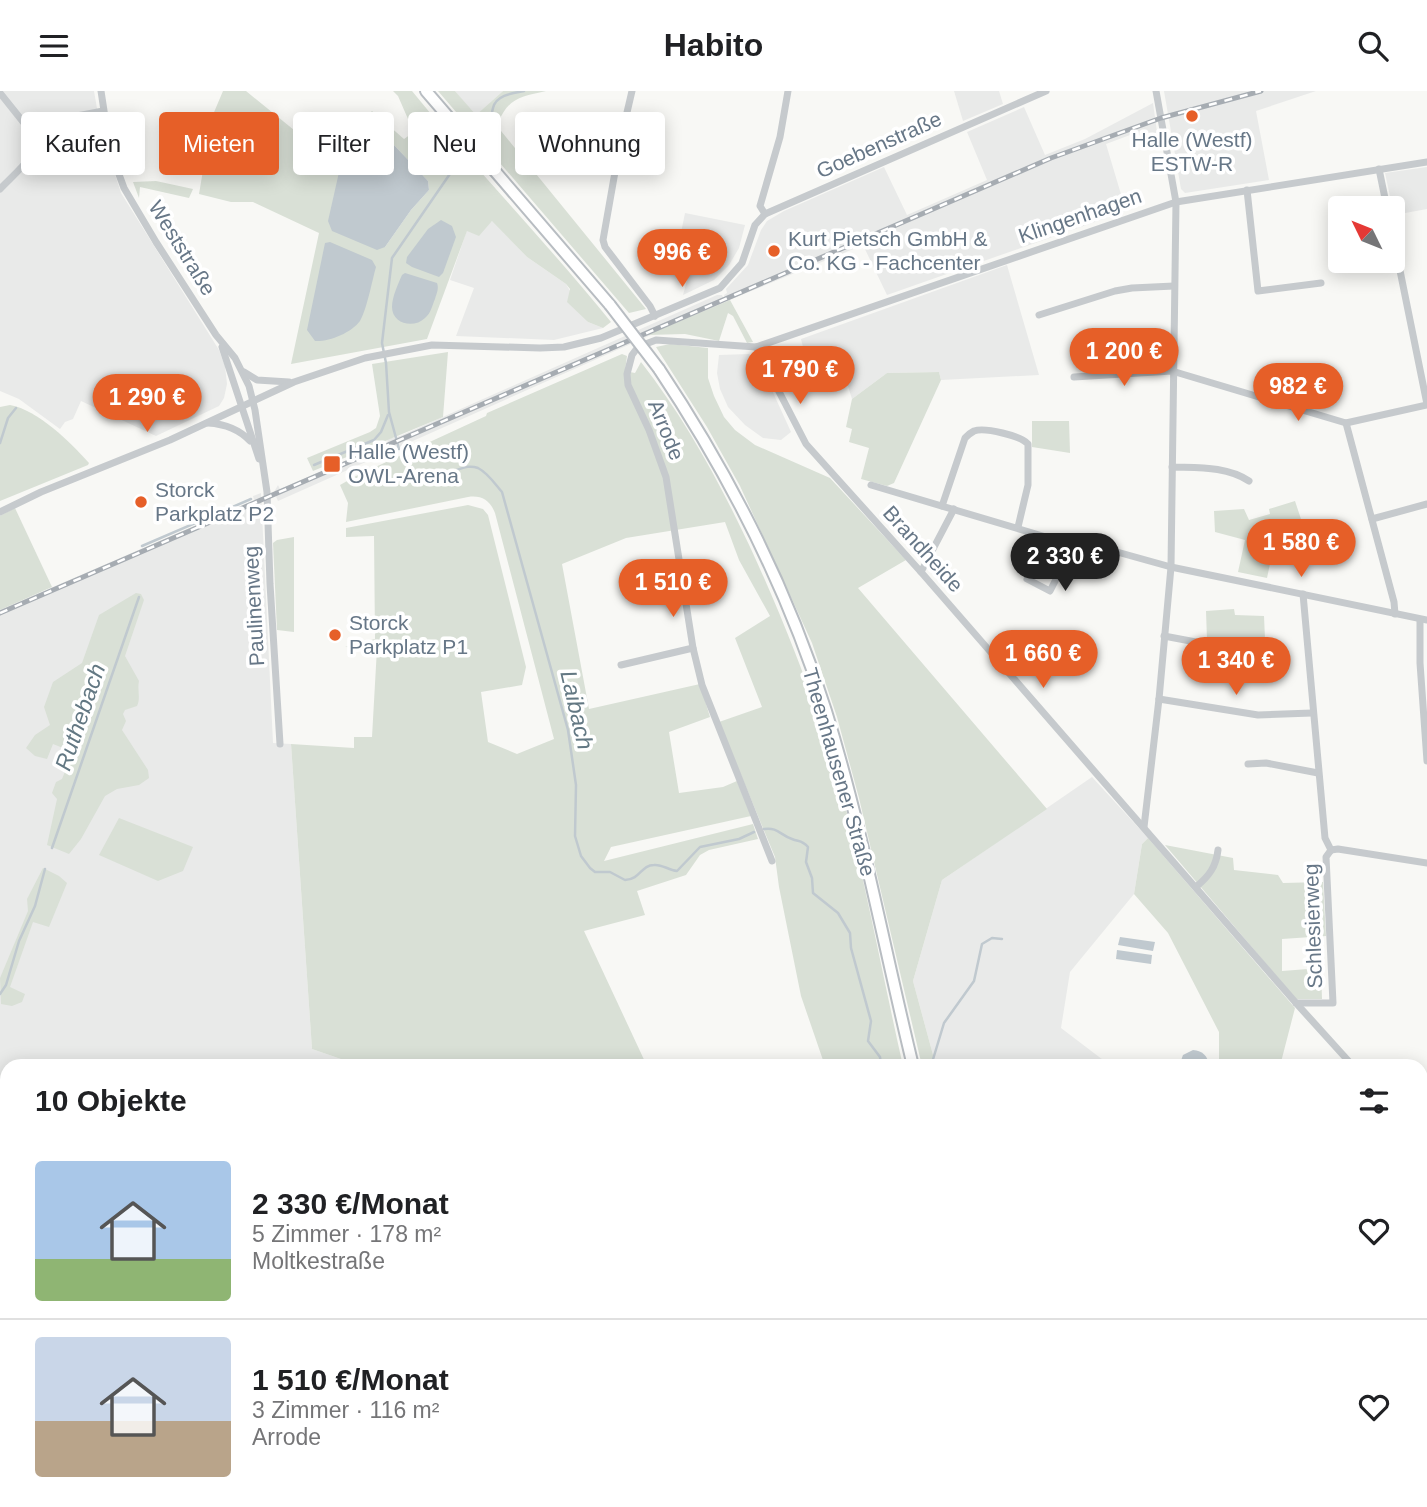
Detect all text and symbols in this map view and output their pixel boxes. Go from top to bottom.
icon: menu [35,27,73,65]
text: Habito [664,27,763,63]
icon: search [1354,27,1392,65]
street label: Goebenstraße [813,107,945,182]
marker: Halle (Westf) ESTW-R [1184,108,1200,124]
chip: Kaufen [21,112,145,175]
chip: Mieten [159,112,279,175]
chip: Filter [293,112,394,175]
chip: Neu [408,112,501,175]
chip: Wohnung [515,112,665,175]
place label: Halle (Westf) ESTW-R [1132,128,1252,175]
street label: Klingenhagen [1015,184,1144,247]
street label: Weststraße [144,196,221,299]
north arrow [1328,196,1405,273]
map controls [1328,196,1405,273]
place label: Kurt Pietsch GmbH & Co. KG - Fachcenter [788,227,988,274]
pin: 996 € [633,229,731,289]
text: 996 € [653,239,711,265]
marker: Kurt Pietsch GmbH & Co. KG - Fachcenter [766,243,782,259]
pin: 1 200 € [1059,329,1189,388]
text: 1 200 € [1086,338,1162,364]
pin: 1 790 € [735,347,865,406]
text: 1 790 € [762,356,838,382]
pin: 982 € [1249,363,1347,423]
text: 982 € [1269,373,1327,399]
pin: 1 290 € [82,375,212,434]
text: 1 290 € [109,384,185,410]
street label: Arrode [644,396,689,463]
place label: Halle (Westf) OWL-Arena [348,440,469,487]
marker: Halle (Westf) OWL-Arena [322,454,342,474]
place label: Storck Parkplatz P2 [155,478,274,525]
marker: Storck Parkplatz P2 [133,494,149,510]
street label: Brandheide [879,501,968,596]
pin: 1 580 € [1236,519,1366,579]
text: 1 580 € [1263,529,1339,555]
pin: 2 330 € [1000,533,1130,593]
text: 2 330 € [1027,543,1103,569]
street label: Paulinenweg [239,545,268,667]
pin: 1 510 € [608,559,738,619]
text: 1 510 € [635,569,711,595]
place label: Storck Parkplatz P1 [349,611,468,658]
marker: Storck Parkplatz P1 [327,627,343,643]
pin: 1 660 € [978,631,1108,690]
pin: 1 340 € [1171,637,1301,697]
text: 1 660 € [1005,640,1081,666]
text: 1 340 € [1198,647,1274,673]
water label: Ruthebach [50,660,110,774]
street label: Theenhausener Straße [799,665,880,879]
water label: Laibach [555,668,599,752]
street label: Schlesierweg [1299,863,1326,989]
icon: filters [1355,1082,1393,1120]
text: 10 Objekte [35,1084,187,1117]
text: 2 330 €/Monat [252,1187,449,1220]
icon: home [91,1189,175,1273]
icon: heart [1355,1212,1393,1250]
text: 5 Zimmer · 178 m² [252,1221,441,1247]
text: Moltkestraße [252,1248,385,1274]
text: 1 510 €/Monat [252,1363,449,1396]
icon: home [91,1365,175,1449]
icon: heart [1355,1388,1393,1426]
text: 3 Zimmer · 116 m² [252,1397,439,1423]
text: Arrode [252,1424,321,1450]

